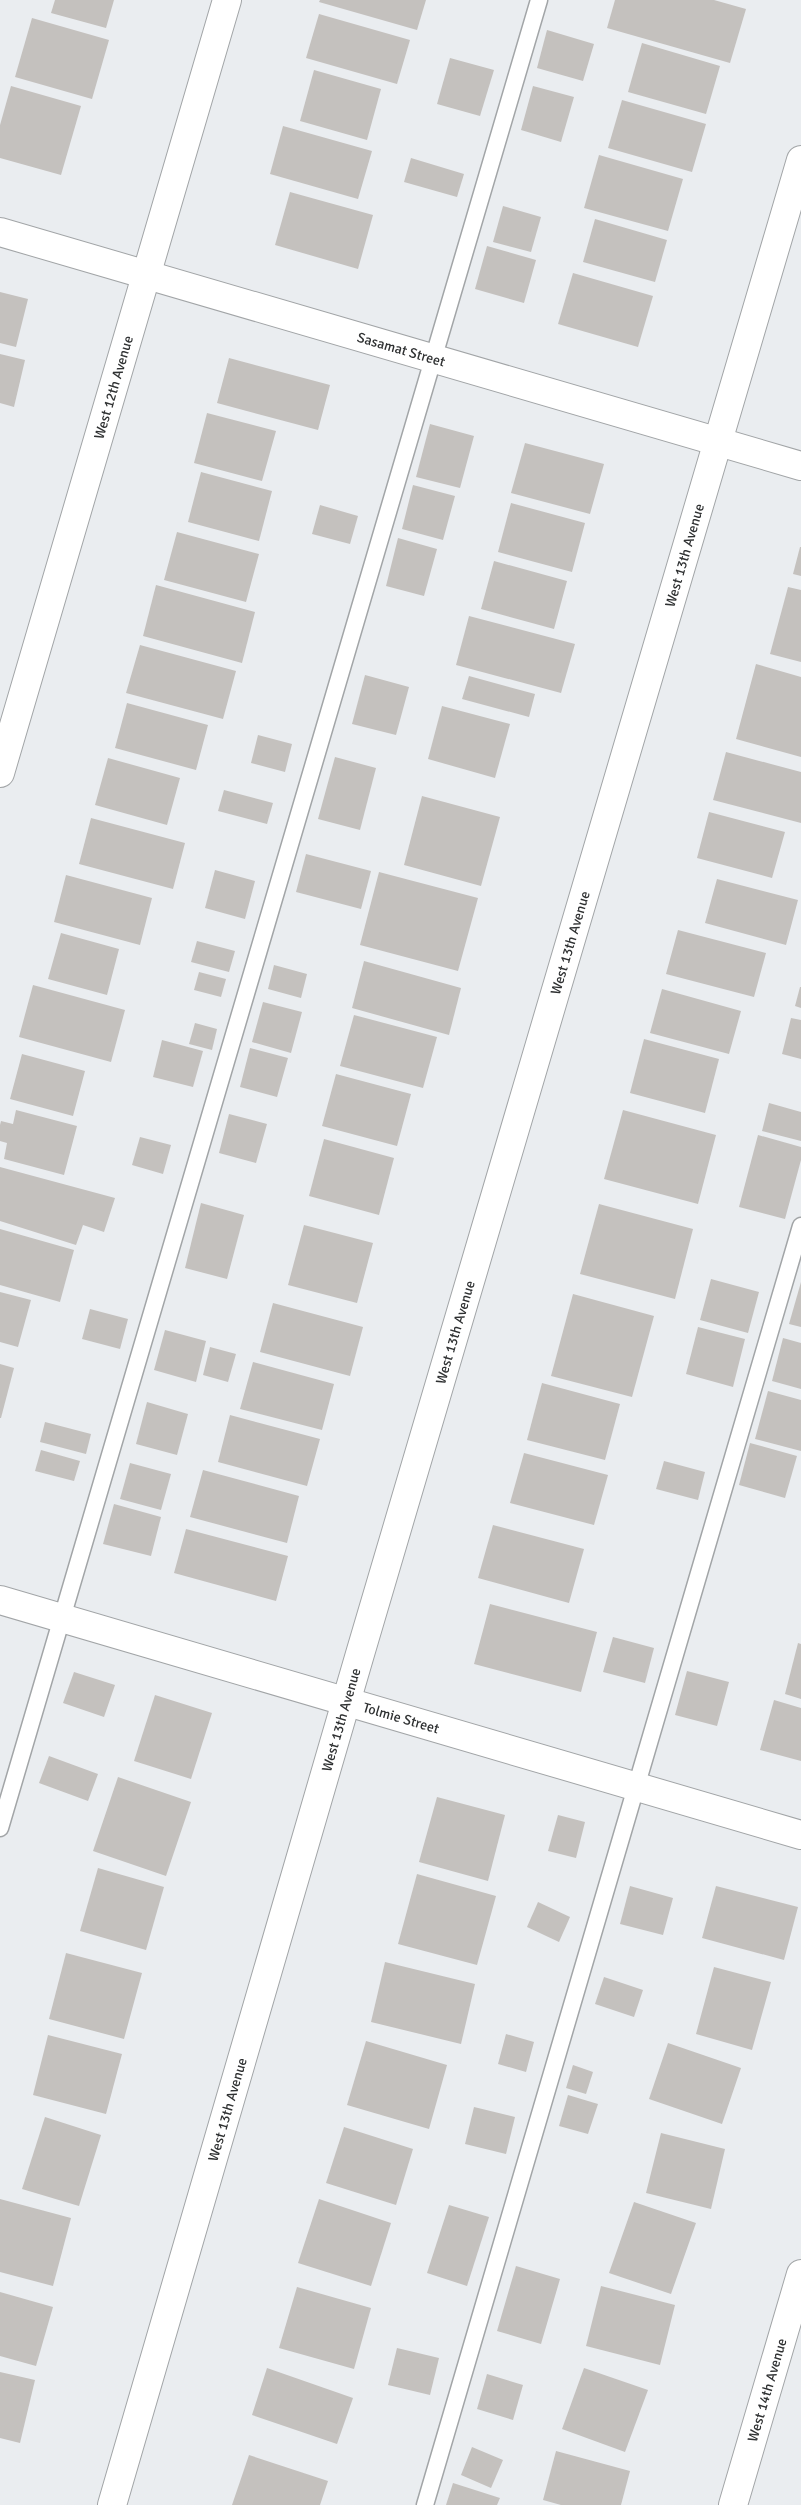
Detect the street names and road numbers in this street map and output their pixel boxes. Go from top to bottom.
street label: Sasamat Street [355,328,447,370]
street label: West 12th Avenue [90,334,137,441]
street label: West 13th Avenue [661,502,708,609]
street label: West 13th Avenue [547,889,593,996]
street label: West 13th Avenue [432,1278,478,1386]
street label: West 13th Avenue [318,1666,364,1773]
street label: Tolmie Street [361,1698,441,1737]
street label: West 13th Avenue [204,2056,250,2163]
street label: West 14th Avenue [744,2336,790,2444]

